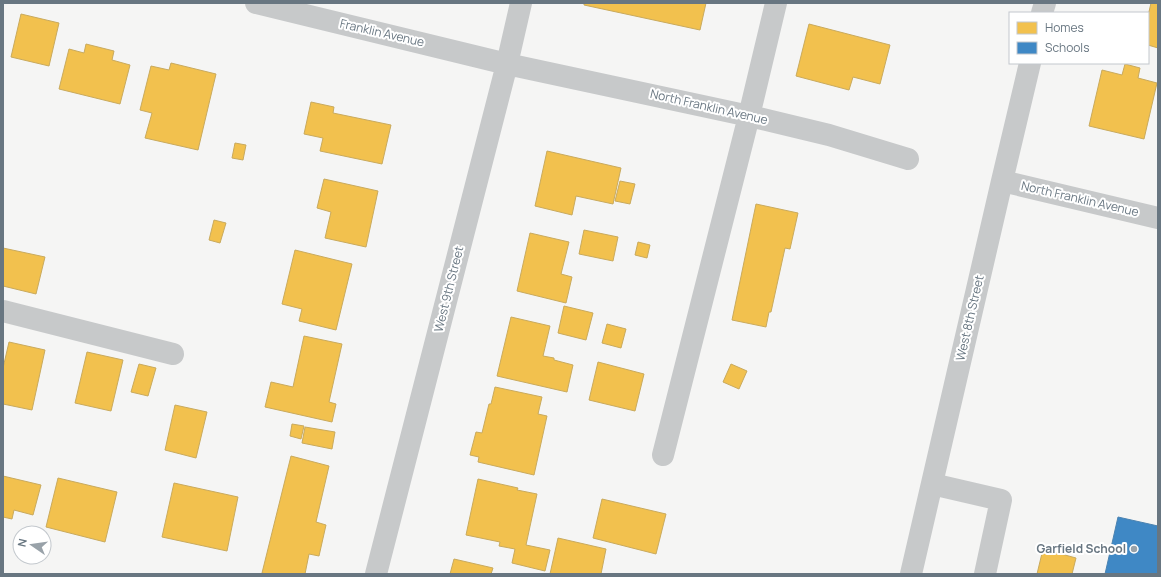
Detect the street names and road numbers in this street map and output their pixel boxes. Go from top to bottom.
street label: Franklin Avenue [338,15,426,50]
street label: North Franklin Avenue [649,85,770,128]
street label: North Franklin Avenue [1020,177,1141,220]
street label: West 9th Street [430,244,467,334]
street label: West 8th Street [951,273,988,362]

